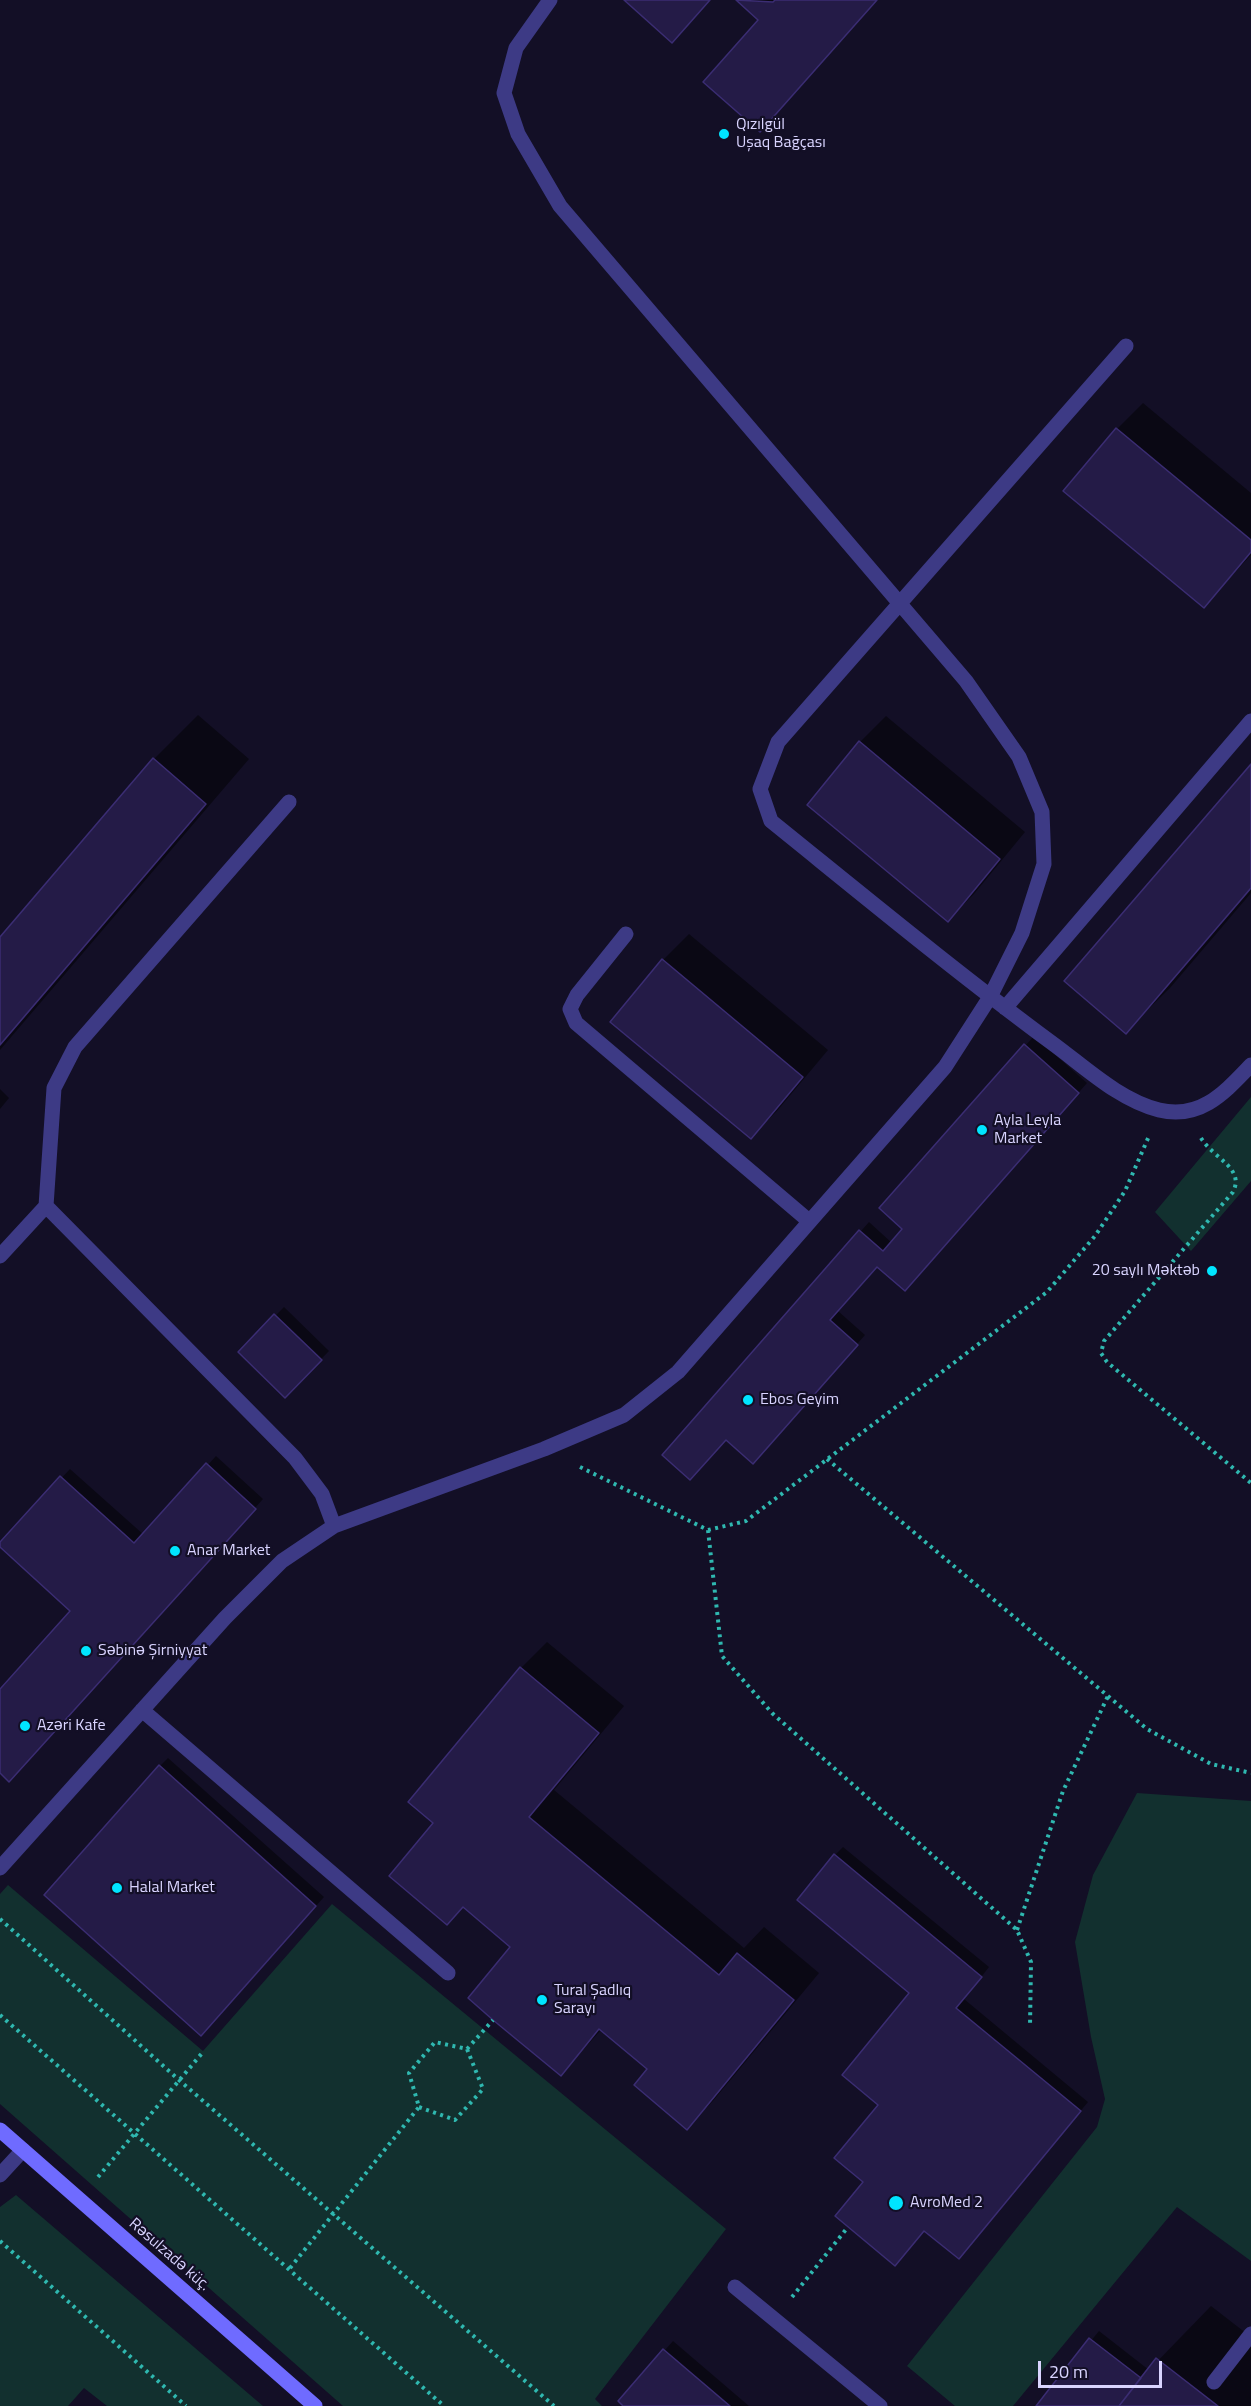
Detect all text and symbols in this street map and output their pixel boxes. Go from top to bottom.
place label: Qızılgül Uşaq Bağçası [736,115,826,153]
marker: Qızılgül Uşaq Bağçası [717,127,731,141]
place label: Ayla Leyla Market [994,1111,1061,1149]
marker: Ayla Leyla Market [975,1123,989,1137]
place label: 20 saylı Məktəb [1092,1261,1200,1281]
marker: 20 saylı Məktəb [1205,1264,1219,1278]
place label: Ebos Geyim [760,1390,839,1410]
marker: Ebos Geyim [741,1393,755,1407]
place label: Anar Market [187,1541,270,1561]
marker: Anar Market [168,1544,182,1558]
place label: Səbinə Şirniyyat [98,1641,207,1661]
marker: Səbinə Şirniyyat [79,1644,93,1658]
place label: Azəri Kafe [37,1716,106,1736]
marker: Azəri Kafe [18,1719,32,1733]
place label: Halal Market [129,1878,215,1898]
marker: Halal Market [110,1881,124,1895]
place label: Tural Şadlıq Sarayı [554,1981,631,2019]
marker: Tural Şadlıq Sarayı [535,1993,549,2007]
place label: AvroMed 2 [910,2193,983,2213]
marker: AvroMed 2 [887,2194,905,2212]
street label: Rəsulzadə küç. [125,2215,213,2295]
scale bar [1041,2349,1166,2387]
text: 20 m [1049,2358,1088,2385]

